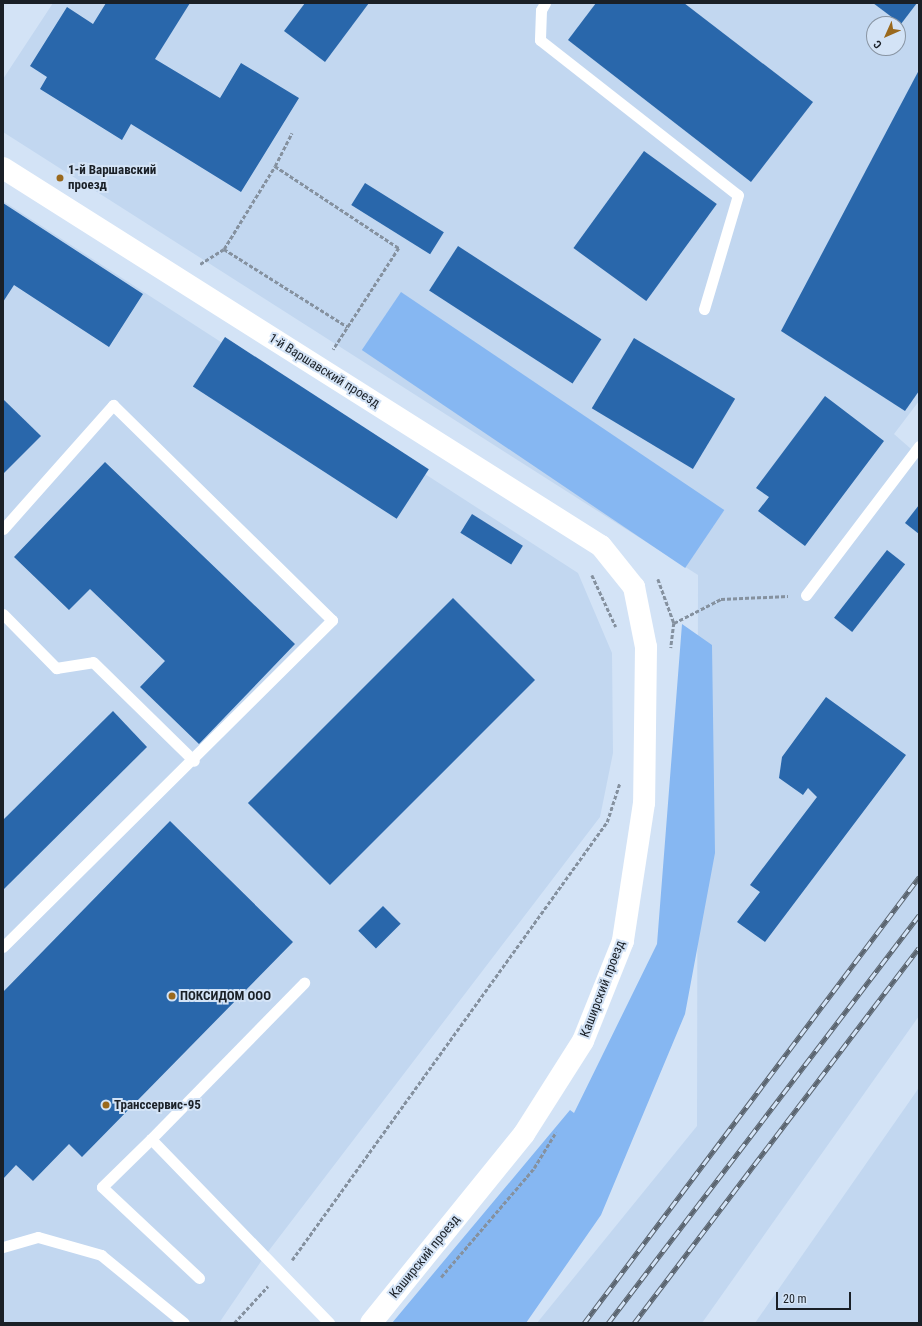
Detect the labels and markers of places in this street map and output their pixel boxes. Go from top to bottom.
place label: 1-й Варшавский проезд [68,163,156,194]
marker: 1-й Варшавский проезд [55,173,65,183]
place label: ПОКСИДОМ ООО [180,988,271,1004]
marker: ПОКСИДОМ ООО [167,991,177,1001]
place label: Транссервис-95 [114,1097,201,1113]
marker: Транссервис-95 [101,1100,111,1110]

